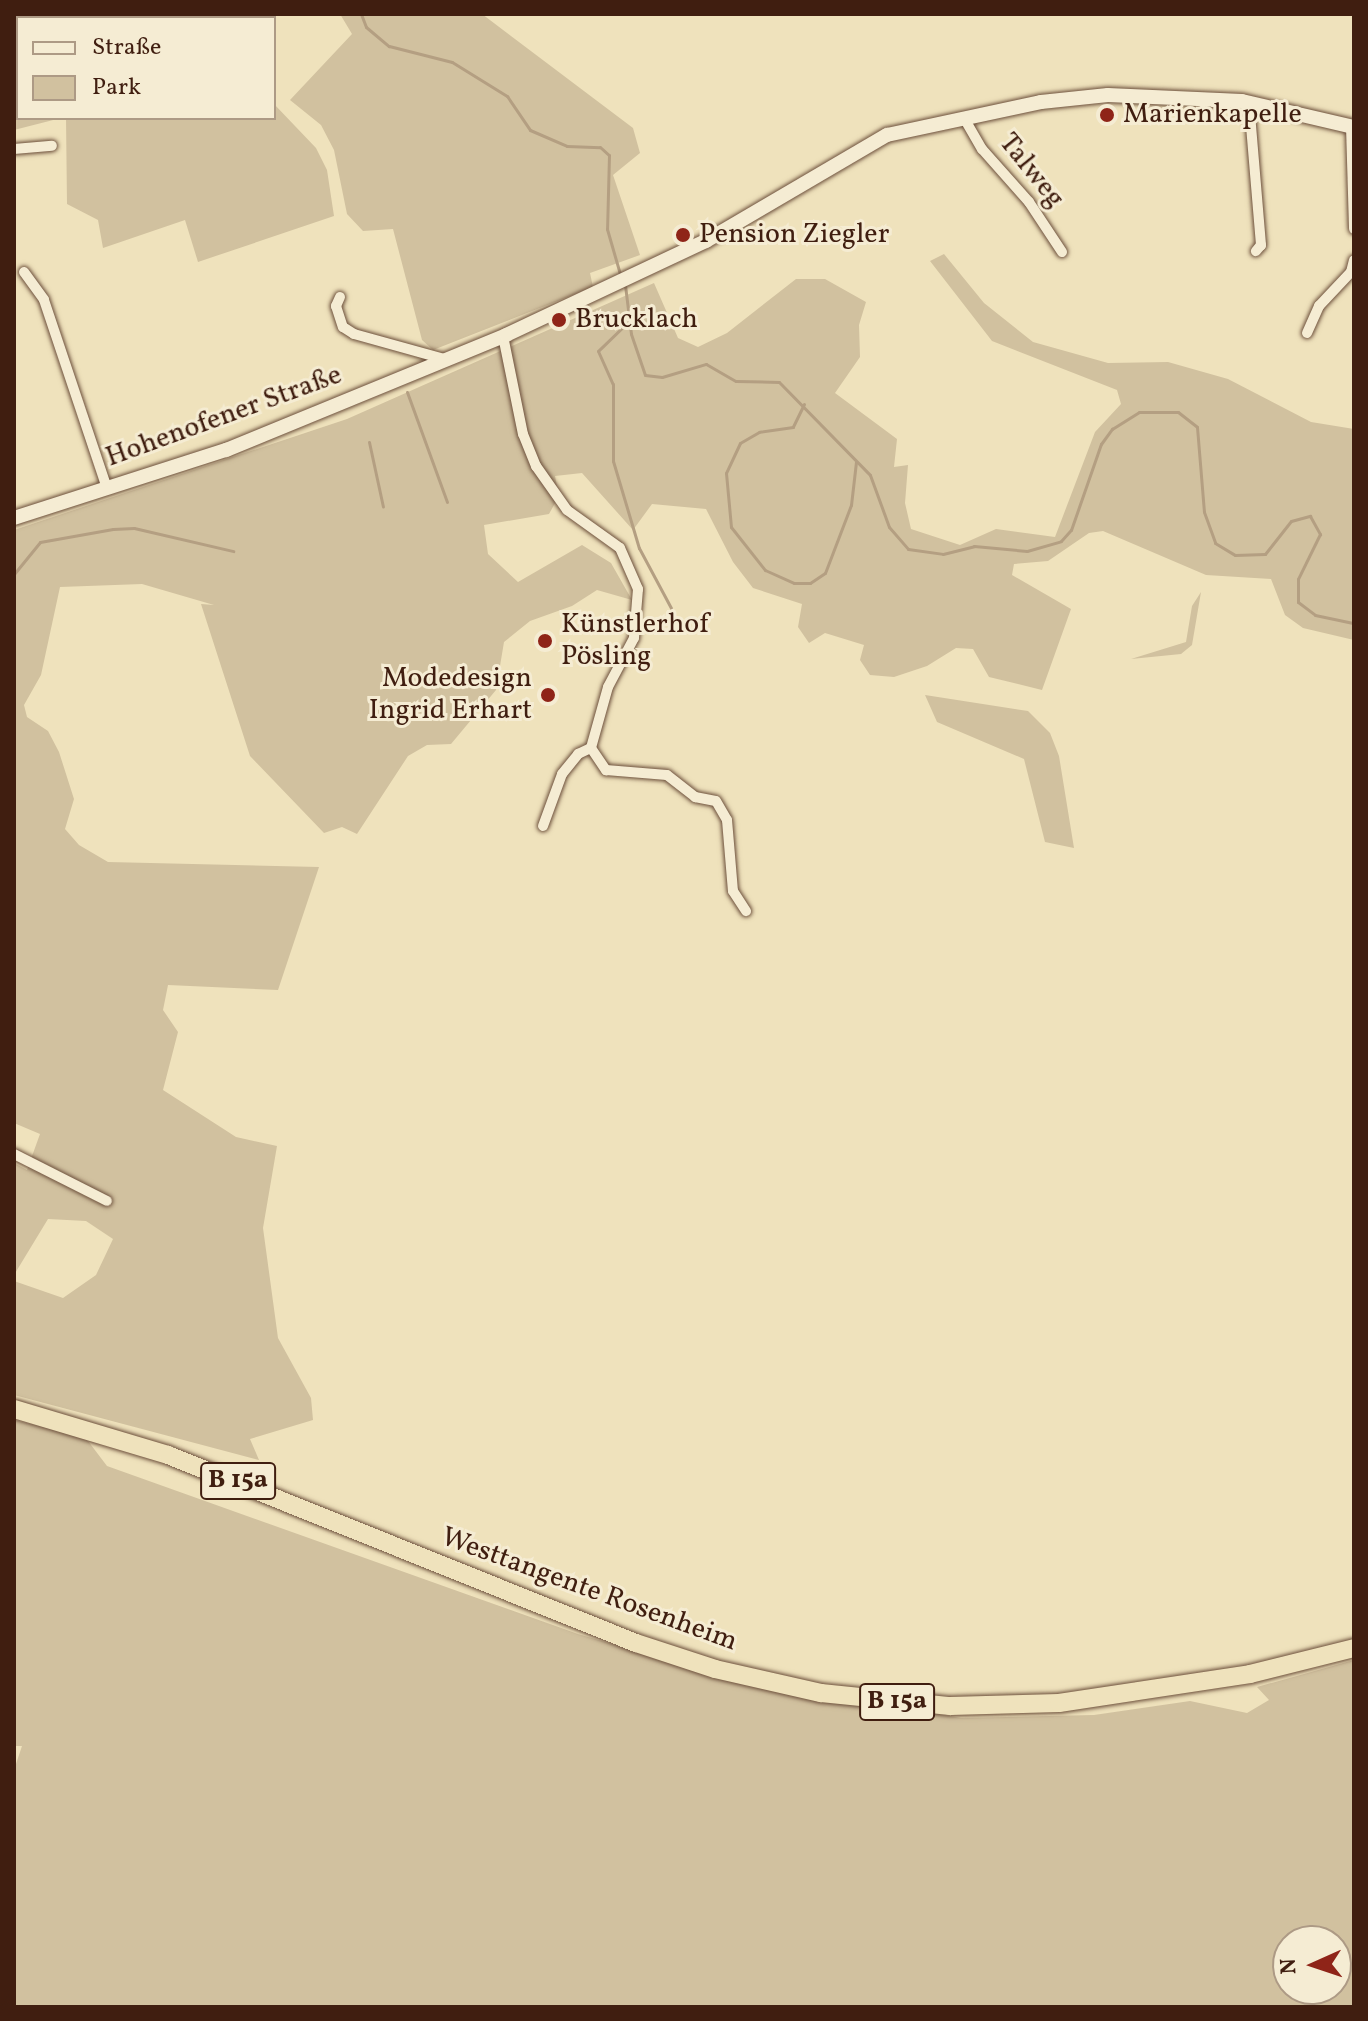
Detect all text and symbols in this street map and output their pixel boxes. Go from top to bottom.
legend [16,16,276,120]
text: Straße [92,31,161,65]
text: Park [92,71,141,105]
place label: Marienkapelle [1123,98,1302,132]
marker: Marienkapelle [1098,106,1116,124]
street label: Talweg [991,127,1071,215]
place label: Pension Ziegler [699,218,889,252]
marker: Pension Ziegler [674,226,692,244]
place label: Brucklach [575,303,698,337]
marker: Brucklach [550,311,568,329]
street label: Hohenofener Straße [102,359,346,475]
place label: Künstlerhof Pösling [561,608,709,674]
marker: Künstlerhof Pösling [536,632,554,650]
place label: Modedesign Ingrid Erhart [369,662,532,728]
marker: Modedesign Ingrid Erhart [539,686,557,704]
road number: B 15a [200,1459,276,1503]
street label: Westtangente Rosenheim [436,1521,742,1659]
road number: B 15a [859,1680,935,1724]
north arrow [1272,1925,1352,2005]
text: N [1274,1957,1305,1975]

